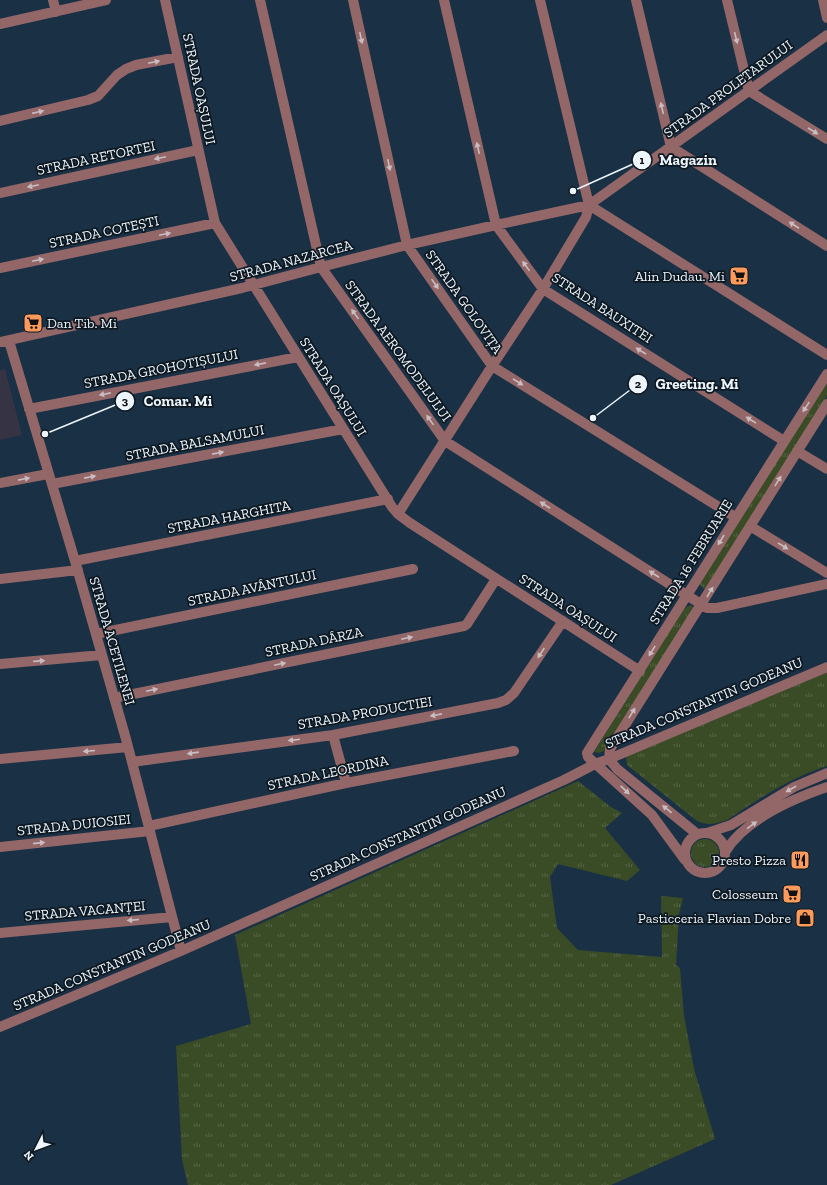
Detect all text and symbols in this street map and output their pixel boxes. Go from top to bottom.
street label: STRADA OAȘULUI [179,32,219,146]
one-way arrow [359,32,365,44]
one-way arrow [733,32,739,44]
street label: STRADA PROLETARULUI [660,37,796,141]
one-way arrow [147,58,160,64]
one-way arrow [658,102,664,114]
one-way arrow [32,108,44,114]
one-way arrow [807,127,819,134]
street label: STRADA RETORTEI [35,137,157,179]
one-way arrow [475,142,481,154]
callout: Magazin [632,146,725,173]
text: Magazin [659,151,717,169]
text: 1 [640,153,645,167]
one-way arrow [154,156,167,162]
one-way arrow [387,159,393,171]
one-way arrow [27,183,39,189]
street label: STRADA COTEȘTI [48,212,160,252]
one-way arrow [789,221,799,229]
one-way arrow [159,230,172,236]
street label: STRADA NAZARCEA [228,236,355,286]
street label: STRADA GOLOVIȚA [422,247,507,358]
one-way arrow [32,257,44,263]
one-way arrow [523,261,531,271]
supermarket icon: Alin Dudau. Mi [728,265,750,287]
place label: Alin Dudau. Mi [635,268,725,285]
street label: STRADA BAUXITEI [548,269,656,347]
street label: STRADA AEROMODELULUI [341,277,455,425]
one-way arrow [430,279,439,290]
one-way arrow [350,309,359,320]
supermarket icon: Dan Tib. Mi [22,312,44,334]
place label: Dan Tib. Mi [47,315,117,332]
street label: STRADA OAȘULUI [296,334,370,440]
street label: STRADA GROHOTIȘULUI [83,346,239,392]
one-way arrow [635,347,647,354]
one-way arrow [254,362,266,368]
callout: Greeting. Mi [628,371,747,398]
text: Greeting. Mi [655,375,739,393]
text: 2 [635,377,642,391]
one-way arrow [512,378,524,385]
callout: Comar. Mi [115,388,220,415]
one-way arrow [99,392,111,398]
text: Comar. Mi [144,392,213,410]
text: 3 [122,394,129,408]
one-way arrow [802,402,810,412]
one-way arrow [426,415,434,425]
one-way arrow [745,417,757,424]
street label: STRADA BALSAMULUI [124,421,266,465]
one-way arrow [211,449,224,455]
one-way arrow [84,474,96,480]
one-way arrow [18,476,30,482]
one-way arrow [774,476,782,486]
street label: STRADA 16 FEBRUARIE [646,496,736,628]
street label: STRADA HARGHITA [166,497,293,537]
one-way arrow [539,501,551,508]
one-way arrow [717,535,725,545]
one-way arrow [778,542,788,550]
street label: STRADA AVÂNTULUI [186,566,318,610]
street label: STRADA OAȘULUI [516,570,620,646]
one-way arrow [648,571,660,578]
street label: STRADA ACETILENEI [86,575,138,707]
one-way arrow [706,586,713,598]
street label: STRADA DÂRZA [264,623,365,661]
one-way arrow [401,634,413,640]
one-way arrow [649,645,656,656]
one-way arrow [537,648,545,658]
street label: STRADA CONSTANTIN GODEANU [603,654,805,752]
one-way arrow [33,658,45,664]
one-way arrow [274,660,286,666]
one-way arrow [146,686,158,692]
street label: STRADA PRODUCTIEI [296,693,434,733]
one-way arrow [629,707,636,719]
one-way arrow [430,712,442,718]
one-way arrow [288,736,300,743]
one-way arrow [83,747,95,754]
one-way arrow [186,750,199,756]
street label: STRADA LEORDINA [266,752,391,794]
street label: STRADA CONSTANTIN GODEANU [307,783,509,885]
one-way arrow [620,785,630,794]
one-way arrow [785,786,797,792]
one-way arrow [662,805,672,814]
street label: STRADA DUIOSIEI [16,811,132,839]
one-way arrow [747,821,757,829]
one-way arrow [33,840,45,846]
restaurant icon: Presto Pizza [789,849,811,871]
place label: Presto Pizza [712,852,786,869]
supermarket icon: Colosseum [781,883,803,905]
place label: Colosseum [712,886,778,903]
street label: STRADA VACANȚEI [24,897,146,925]
shop icon: Pasticceria Flavian Dobre [794,907,816,929]
place label: Pasticceria Flavian Dobre [638,910,791,927]
street label: STRADA CONSTANTIN GODEANU [11,916,213,1014]
one-way arrow [127,917,139,924]
north arrow [16,1129,56,1169]
text: N [21,1147,37,1163]

